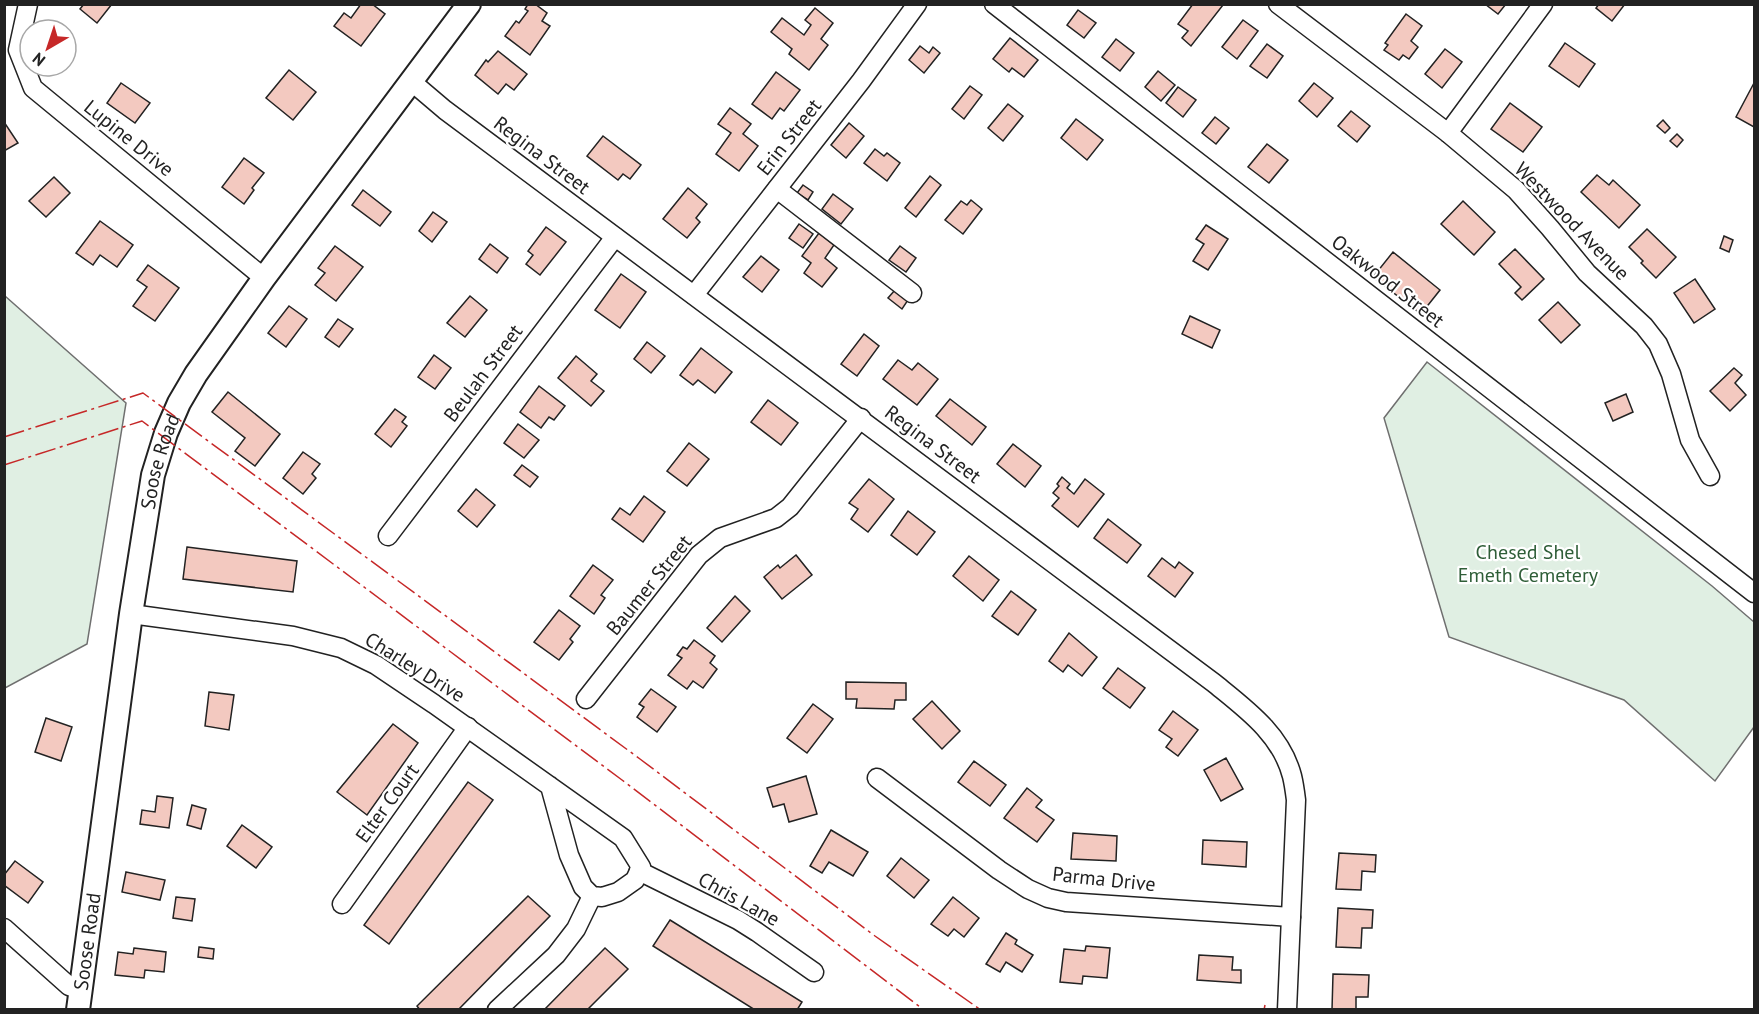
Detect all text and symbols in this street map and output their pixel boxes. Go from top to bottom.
north arrow [18,18,78,78]
text: N [28,49,49,71]
street label: Erin Street [751,93,827,181]
street label: Lupine Drive [79,94,179,182]
street label: Regina Street [489,110,596,200]
street label: Westwood Avenue [1509,156,1635,286]
street label: Oakwood Street [1326,229,1450,333]
street label: Beulah Street [438,319,528,427]
street label: Regina Street [880,399,987,489]
street label: Soose Road [135,410,186,511]
street label: Baumer Street [601,529,698,641]
park label: Chesed Shel Emeth Cemetery [1458,539,1599,588]
street label: Charley Drive [360,626,470,708]
street label: Elter Court [349,758,425,848]
street label: Parma Drive [1051,861,1157,897]
street label: Chris Lane [694,866,784,932]
street label: Soose Road [68,891,107,992]

